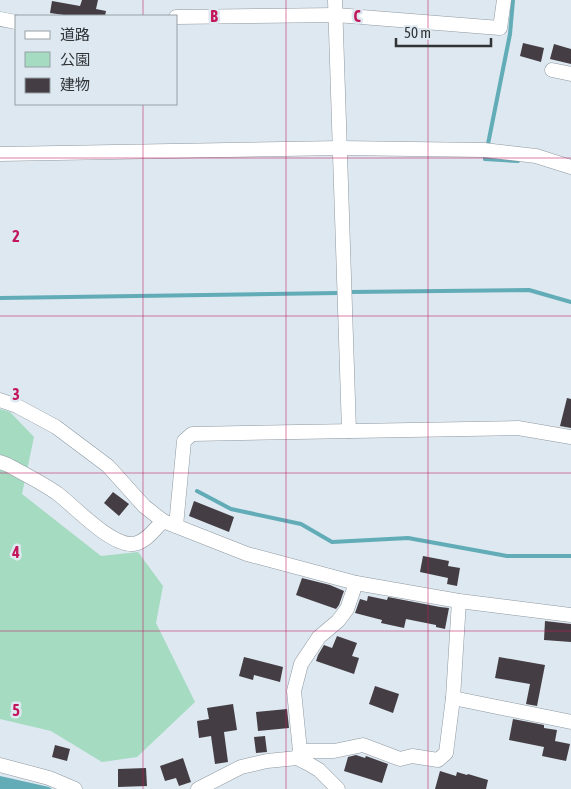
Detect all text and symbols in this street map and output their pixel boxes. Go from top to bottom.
text: B [210,7,218,25]
text: C [353,7,361,25]
legend [15,15,178,105]
scale bar [396,15,491,47]
text: 50 m [404,24,431,41]
text: 道路 [60,26,90,43]
text: 公園 [60,51,90,68]
text: 建物 [60,76,90,93]
text: 2 [12,227,20,245]
text: 3 [12,385,20,403]
text: 4 [11,543,20,561]
text: 5 [12,701,20,719]

